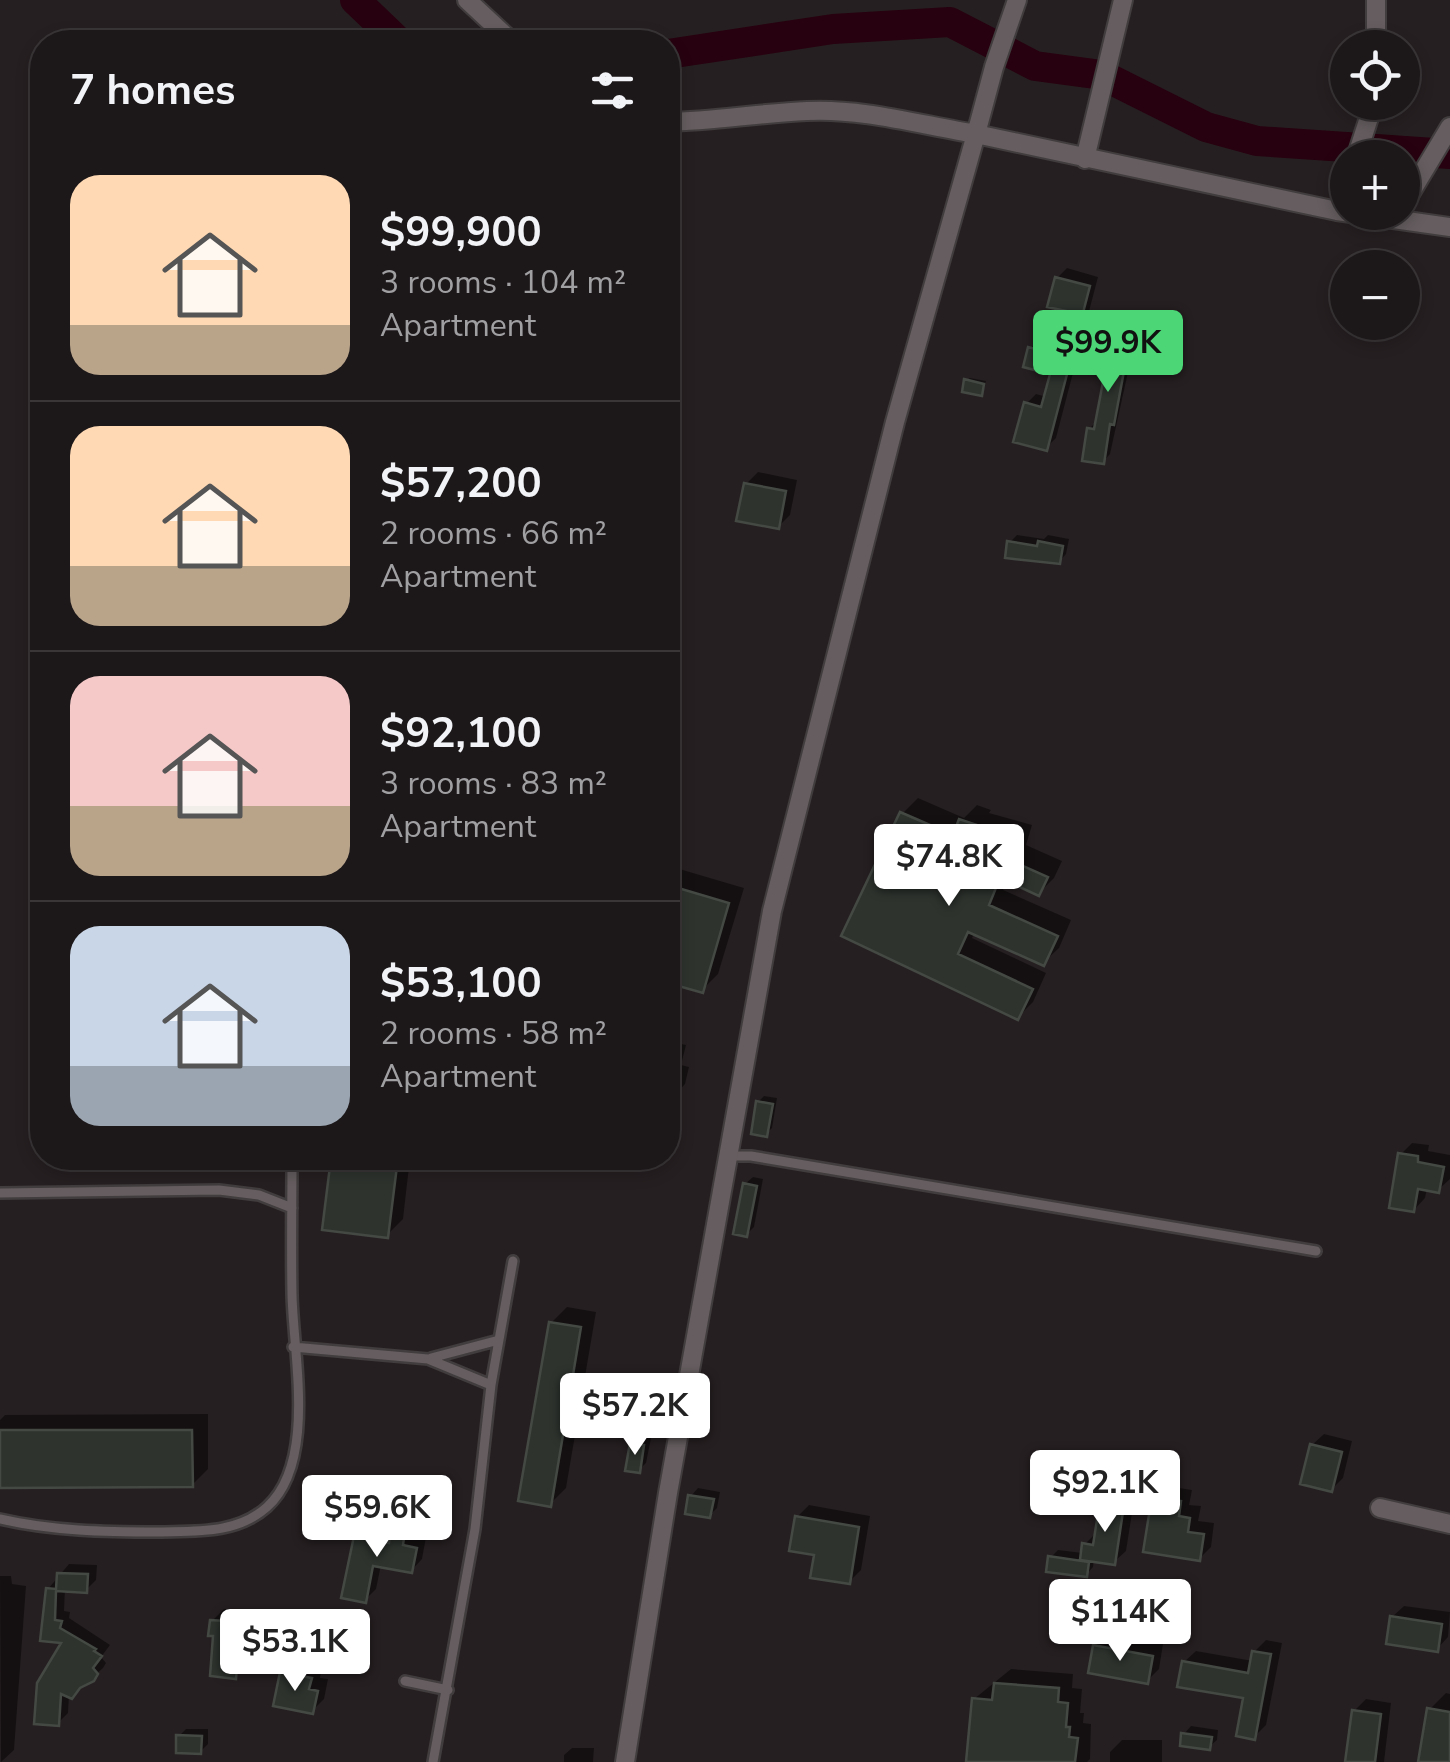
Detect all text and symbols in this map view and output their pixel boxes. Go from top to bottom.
map controls [1330,30,1420,340]
button: locate [1330,30,1420,120]
text: 7 homes [70,62,235,119]
icon: filters [585,63,640,118]
button: + [1330,140,1420,230]
text: $99,900 [380,204,542,261]
icon: home [150,215,270,335]
button: − [1330,250,1420,340]
text: 3 rooms · 104 m² [380,261,626,304]
text: Apartment [380,304,536,347]
pin: $99.9K [1027,310,1189,395]
text: $99.9K [1055,321,1161,364]
text: $57,200 [380,455,542,512]
icon: home [150,466,270,586]
text: 2 rooms · 66 m² [380,512,607,555]
text: Apartment [380,555,536,598]
text: $92,100 [380,705,542,762]
icon: home [150,716,270,836]
text: 3 rooms · 83 m² [380,762,607,805]
text: Apartment [380,805,536,848]
pin: $74.8K [868,824,1030,909]
text: $74.8K [896,835,1002,878]
text: $53,100 [380,955,542,1012]
icon: home [150,966,270,1086]
text: 2 rooms · 58 m² [380,1012,607,1055]
text: Apartment [380,1055,536,1098]
pin: $57.2K [554,1373,716,1458]
text: $57.2K [582,1384,688,1427]
pin: $92.1K [1024,1450,1186,1535]
text: $92.1K [1052,1461,1158,1504]
pin: $59.6K [296,1475,458,1560]
text: $59.6K [324,1486,430,1529]
pin: $114K [1050,1579,1190,1664]
text: $114K [1071,1590,1169,1633]
pin: $53.1K [214,1609,376,1694]
text: $53.1K [242,1620,348,1663]

